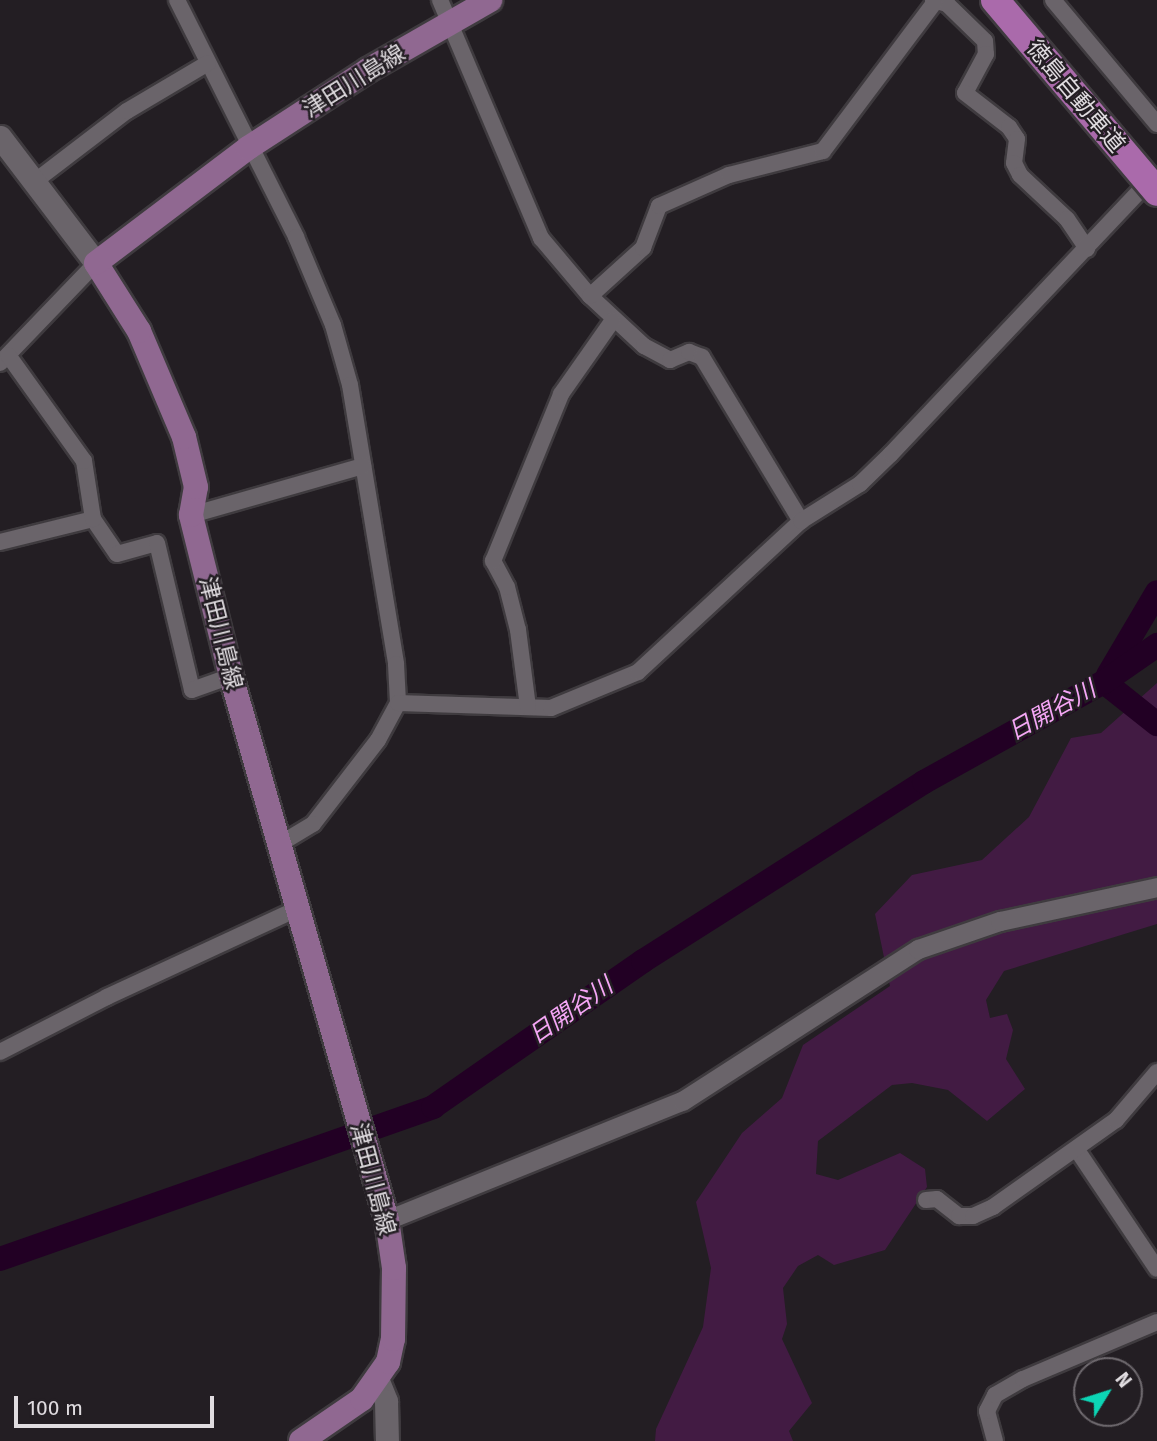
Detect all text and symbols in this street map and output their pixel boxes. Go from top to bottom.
street label: 徳島自動車道 [1021,34,1131,158]
street label: 津田川島線 [298,39,410,123]
street label: 津田川島線 [194,574,248,692]
water label: 日開谷川 [1003,675,1101,747]
water label: 日開谷川 [523,972,619,1050]
street label: 津田川島線 [345,1120,401,1238]
north arrow [1073,1357,1143,1427]
text: N [1110,1368,1136,1392]
scale bar [18,1382,217,1426]
text: 100 m [27,1395,83,1421]

